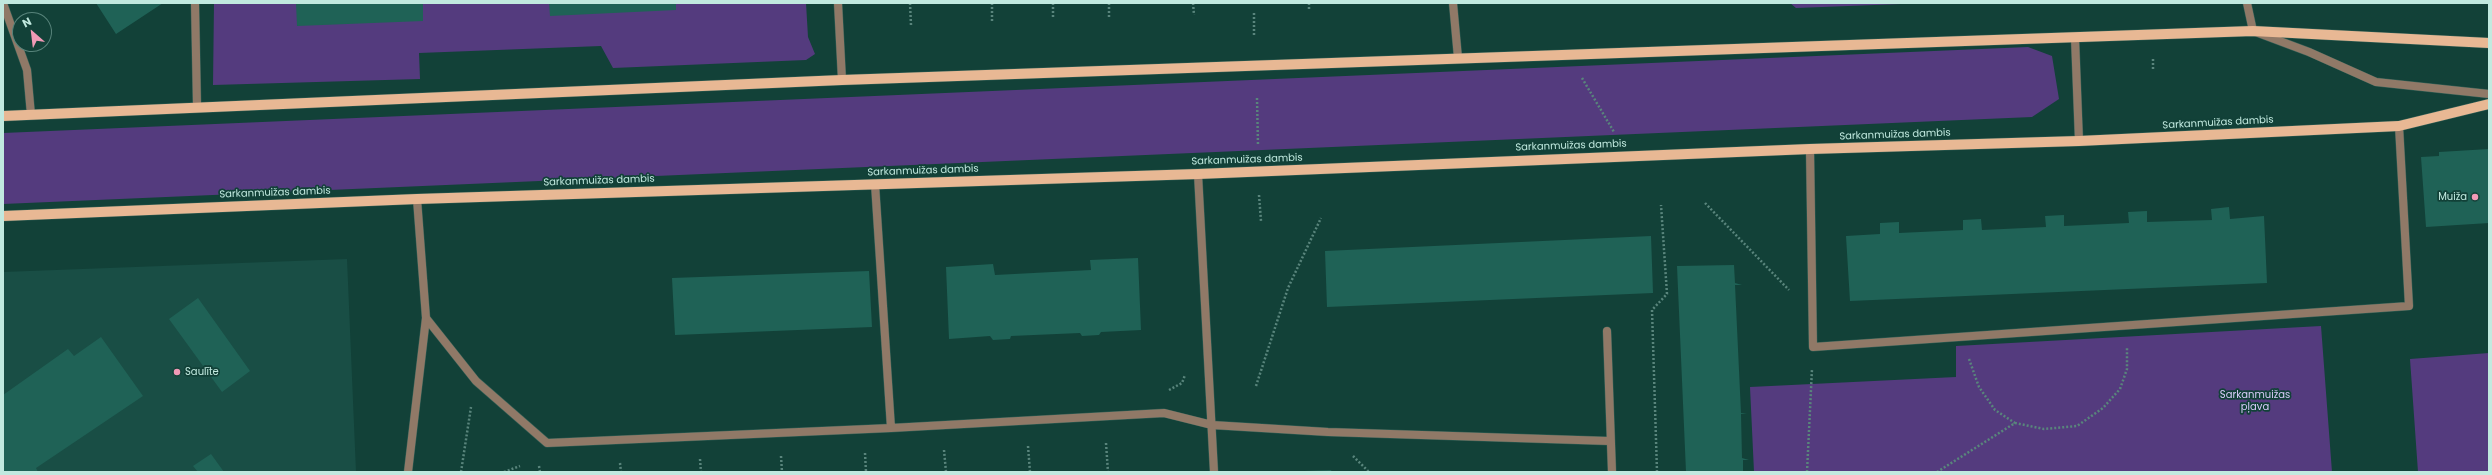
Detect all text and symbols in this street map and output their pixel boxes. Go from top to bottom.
north arrow [12,12,52,52]
text: N [19,13,34,31]
street label: Sarkanmuižas dambis [2162,114,2274,132]
street label: Sarkanmuižas dambis [1839,127,1951,143]
street label: Sarkanmuižas dambis [1515,138,1627,154]
street label: Sarkanmuižas dambis [1191,152,1303,168]
street label: Sarkanmuižas dambis [867,163,979,179]
street label: Sarkanmuižas dambis [543,173,655,189]
street label: Sarkanmuižas dambis [219,185,331,201]
place label: Muiža [2438,191,2467,203]
marker: Muiža [2470,192,2480,202]
place label: Saulīte [185,366,219,378]
marker: Saulīte [172,367,182,377]
park label: Sarkanmuižas pļava [2220,389,2290,412]

